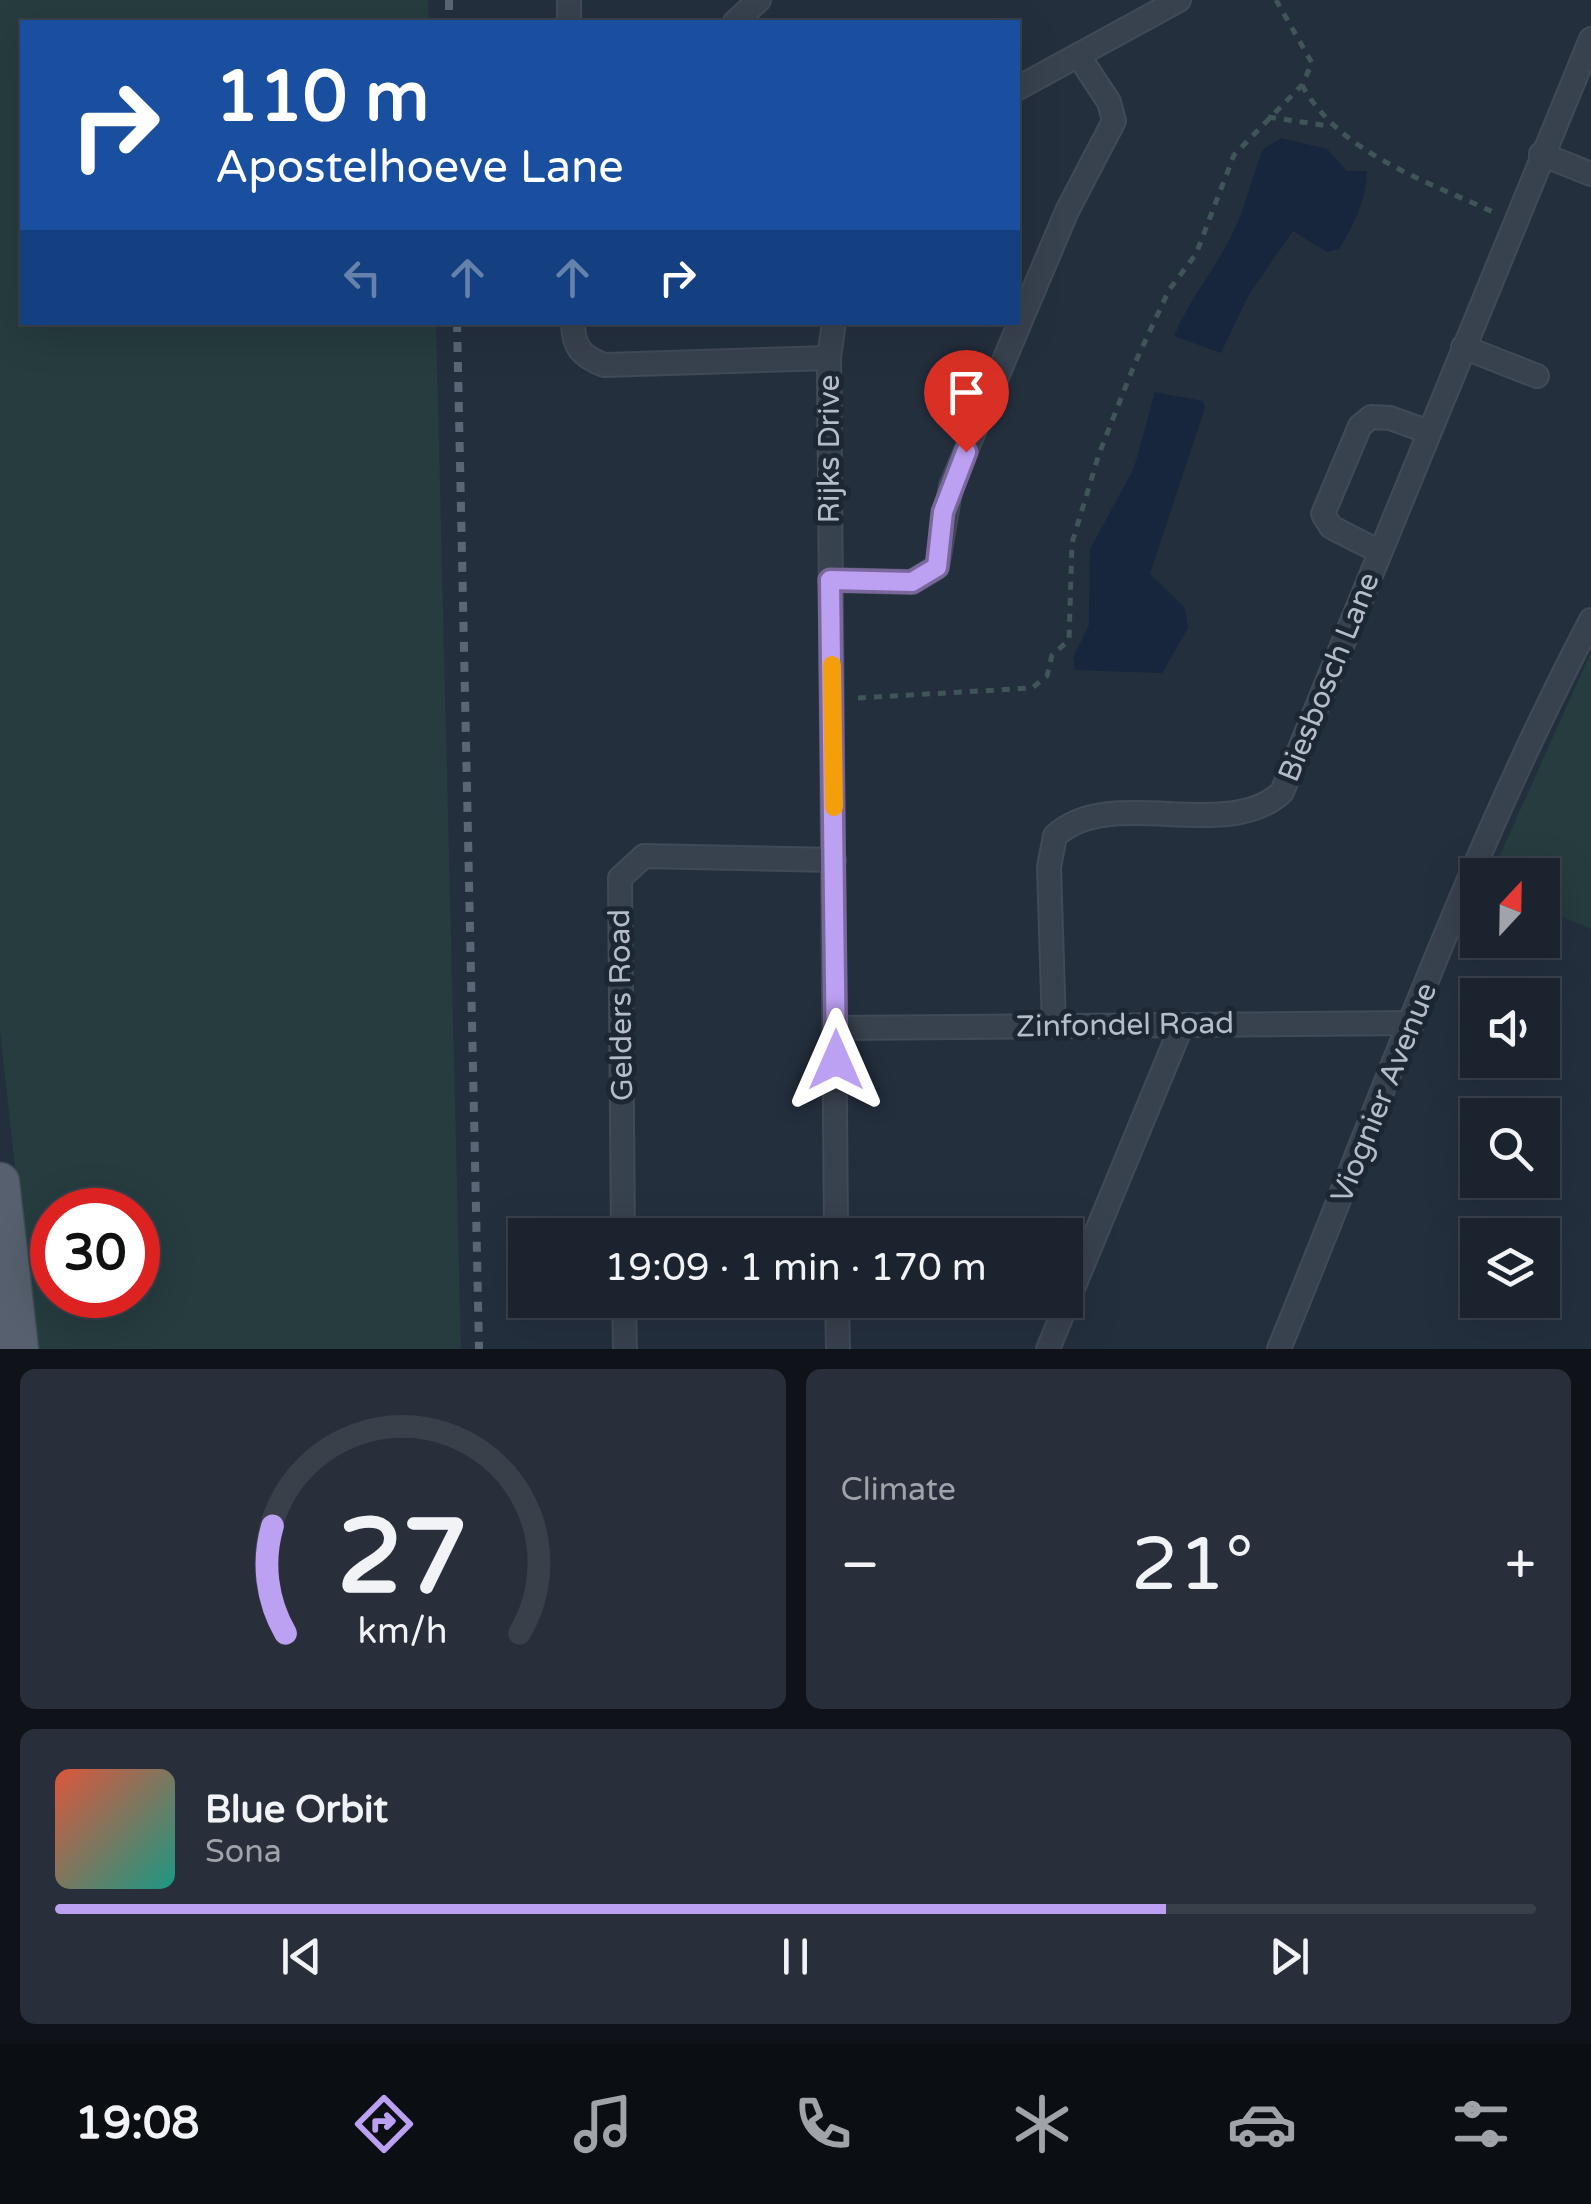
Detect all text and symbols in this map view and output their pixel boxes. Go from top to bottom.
text: 110 m [215,56,429,140]
icon: right [50,60,180,190]
text: Apostelhoeve Lane [215,141,624,195]
icon: left [335,250,390,305]
icon: ahead [440,250,495,305]
icon: ahead [545,250,600,305]
icon: right [650,250,705,305]
pin [924,350,1009,453]
icon: arrive [939,365,994,420]
street label: Rijks Drive [811,375,848,523]
street label: Biesbosch Lane [1270,567,1388,787]
north arrow [1460,858,1560,958]
map controls [1460,858,1560,1318]
street label: Gelders Road [601,909,641,1101]
street label: Viognier Avenue [1323,977,1445,1209]
button: sound [1460,978,1560,1078]
street label: Zinfondel Road [1016,1005,1234,1045]
position arrow [784,1008,888,1112]
button: search [1460,1098,1560,1198]
speed limit sign: 30 [30,1188,160,1318]
button: layers [1460,1218,1560,1318]
text: 19:09 · 1 min · 170 m [604,1245,987,1291]
text: Climate [841,1471,956,1509]
text: 27 [337,1496,468,1621]
text: 21° [1131,1520,1254,1610]
text: − [841,1533,880,1599]
text: + [1505,1533,1536,1599]
text: km/h [358,1610,448,1653]
text: Blue Orbit [205,1787,388,1833]
text: Sona [205,1833,282,1871]
icon: previous [274,1929,329,1984]
icon: pause [768,1929,823,1984]
icon: next [1262,1929,1317,1984]
icon: directions [349,2089,419,2159]
icon: music [568,2089,638,2159]
icon: phone [788,2089,858,2159]
icon: climate [1007,2089,1077,2159]
icon: car [1227,2089,1297,2159]
icon: filters [1446,2089,1516,2159]
text: 19:08 [75,2097,199,2151]

